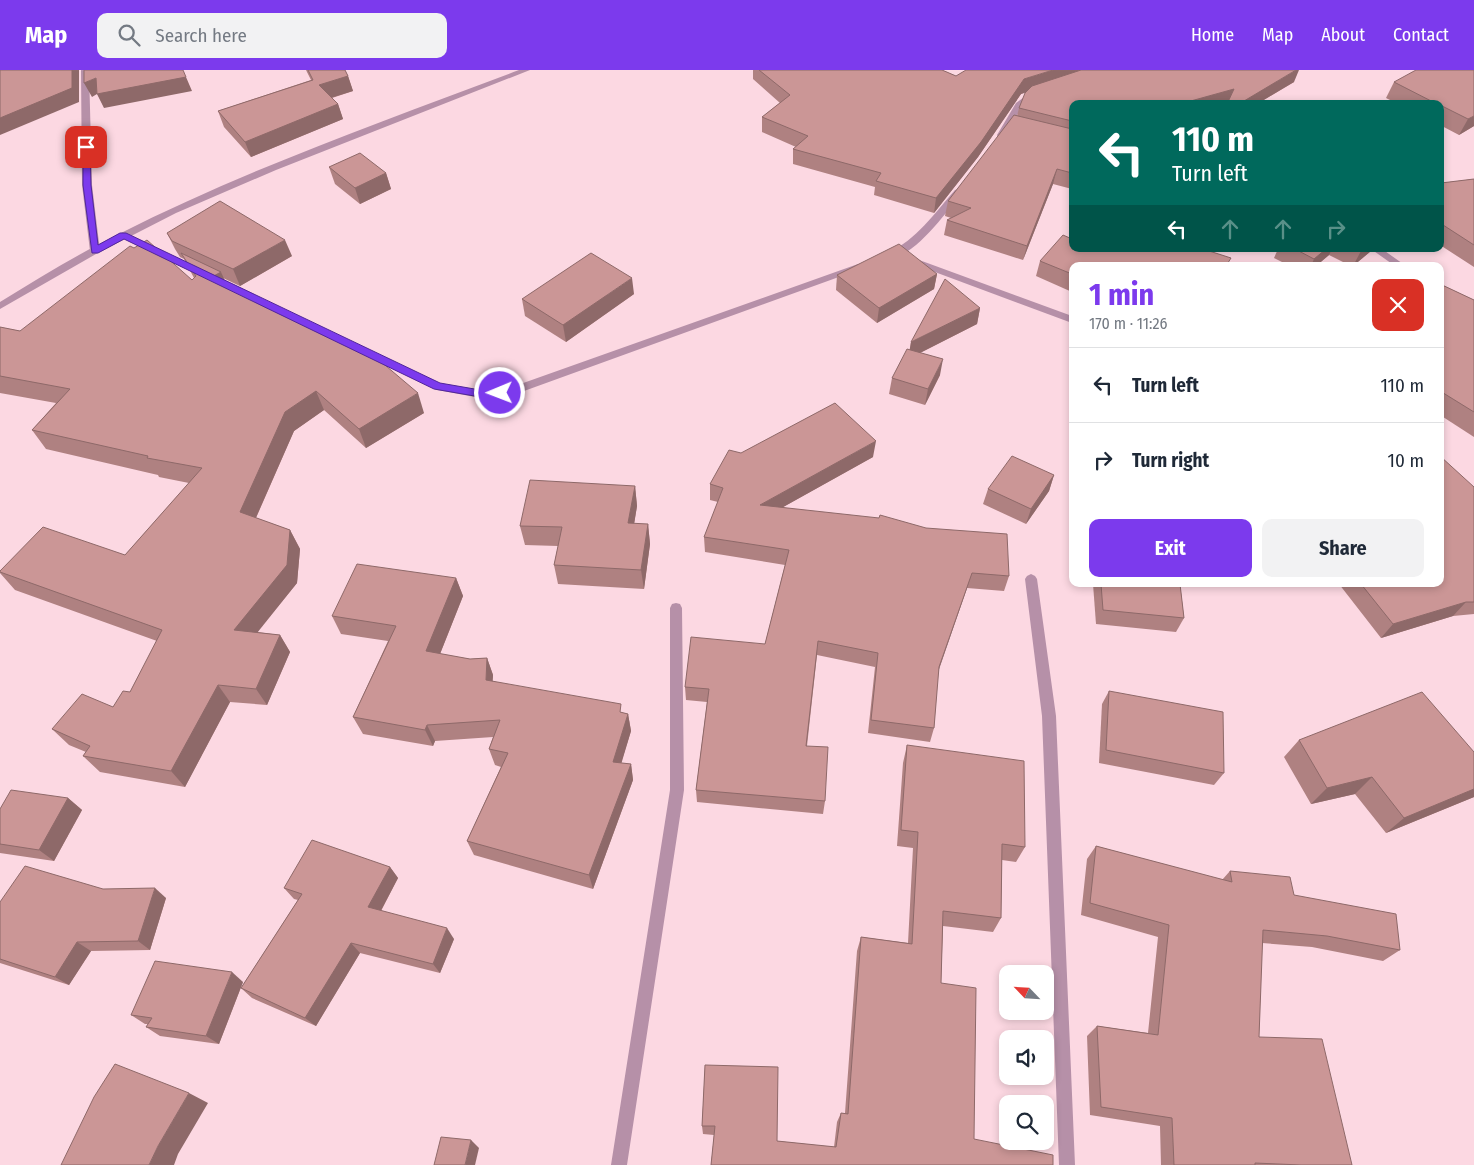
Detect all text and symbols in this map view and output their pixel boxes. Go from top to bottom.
search box [97,13,447,58]
text: Map [25,21,67,49]
icon: search [115,21,143,49]
text: Search here [155,24,247,47]
text: Home [1191,24,1234,46]
text: Map [1262,24,1293,46]
text: About [1321,24,1365,46]
text: Contact [1393,24,1449,46]
text: 110 m [1172,118,1254,160]
icon: left [1089,120,1154,185]
pin [65,126,107,168]
icon: arrive [72,133,100,161]
text: Turn left [1172,160,1248,187]
icon: left [1163,215,1191,243]
icon: ahead [1216,215,1244,243]
icon: ahead [1269,215,1297,243]
icon: right [1322,215,1350,243]
text: 1 min [1089,277,1154,313]
button: close [1372,279,1424,331]
text: 170 m · 11:26 [1089,314,1168,333]
position arrow [473,366,525,418]
icon: left [1089,371,1117,399]
text: Turn left [1132,374,1199,397]
text: 110 m [1380,374,1424,397]
icon: right [1089,446,1117,474]
text: Turn right [1132,449,1209,472]
text: 10 m [1388,449,1424,472]
button: Exit [1089,519,1252,577]
button: Share [1262,519,1424,577]
north arrow [999,965,1054,1020]
map controls [999,965,1054,1150]
button: sound [999,1030,1054,1085]
button: search [999,1095,1054,1150]

